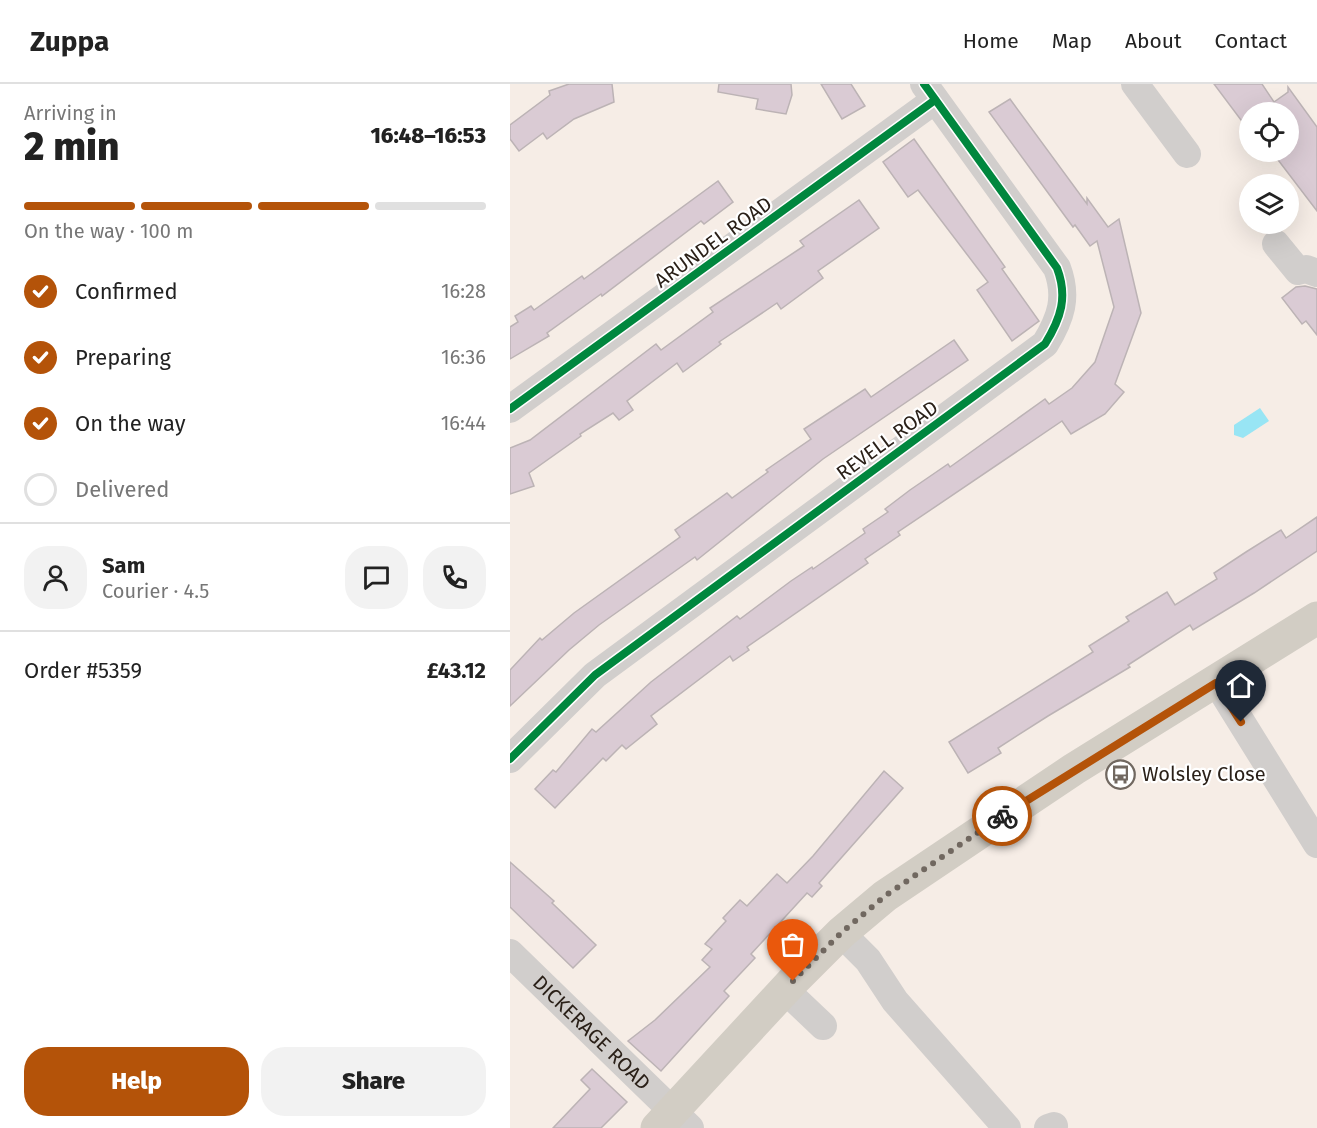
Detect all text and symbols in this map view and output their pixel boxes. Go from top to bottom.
text: Zuppa [30,25,109,58]
text: Home [963,28,1019,54]
text: Map [1052,28,1092,54]
text: About [1125,28,1182,54]
text: Contact [1215,28,1287,54]
text: Arriving in [24,101,117,125]
map controls [1239,102,1299,234]
button: locate [1239,102,1299,162]
text: 16:48–16:53 [370,122,486,149]
text: 2 min [24,124,120,170]
button: layers [1239,174,1299,234]
street label: ARUNDEL ROAD [650,191,776,293]
text: On the way · 100 m [24,219,193,243]
icon: check [24,275,57,308]
text: Confirmed [75,278,178,305]
text: 16:28 [441,279,486,303]
icon: check [24,341,57,374]
text: Preparing [75,344,171,371]
text: 16:36 [441,345,486,369]
street label: REVELL ROAD [832,395,942,485]
icon: check [24,407,57,440]
text: On the way [75,410,186,437]
text: 16:44 [441,411,486,435]
text: Delivered [75,476,170,503]
button: person [24,546,87,609]
button: chat [345,546,408,609]
button: phone [423,546,486,609]
text: Sam [102,552,145,579]
text: Courier · 4.5 [102,579,209,603]
text: Order #5359 [24,657,142,684]
text: £43.12 [427,657,486,684]
pin [1215,660,1266,722]
icon: home [1224,669,1257,702]
bus stop icon: Wolsley Close [1105,758,1137,790]
place label: Wolsley Close [1142,762,1266,786]
courier [972,786,1032,846]
icon: bike [986,800,1019,833]
pin [767,919,818,981]
icon: bag [776,928,809,961]
street label: DICKERAGE ROAD [528,970,655,1095]
button: Help [24,1047,249,1116]
button: Share [261,1047,486,1116]

